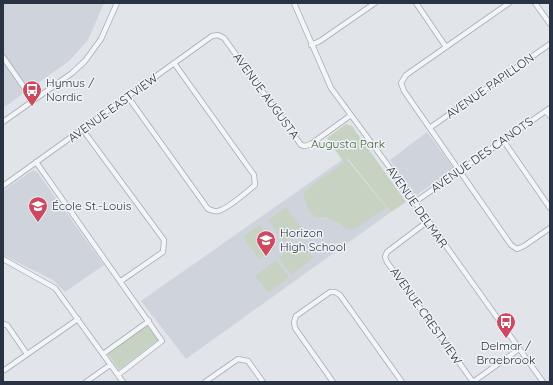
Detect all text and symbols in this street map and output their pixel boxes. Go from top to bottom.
street label: AVENUE AUGUSTA [230,50,303,142]
street label: AVENUE PAPILLON [443,50,537,122]
street label: AVENUE EASTVIEW [65,70,161,145]
place label: Hymus / Nordic [46,75,95,104]
bus stop icon: Hymus / Nordic [21,79,43,107]
street label: AVENUE DES CANOTS [428,113,536,196]
park label: Augusta Park [311,136,385,151]
street label: AVENUE DELMAR [384,163,451,251]
school or university icon: École St.-Louis [27,195,49,223]
place label: École St.-Louis [52,198,132,213]
place label: Horizon High School [280,225,346,254]
school or university icon: Horizon High School [255,229,277,257]
street label: AVENUE CRESTVIEW [387,264,466,367]
bus stop icon: Delmar / Braebrook [495,311,517,339]
place label: Delmar / Braebrook [477,338,535,367]

